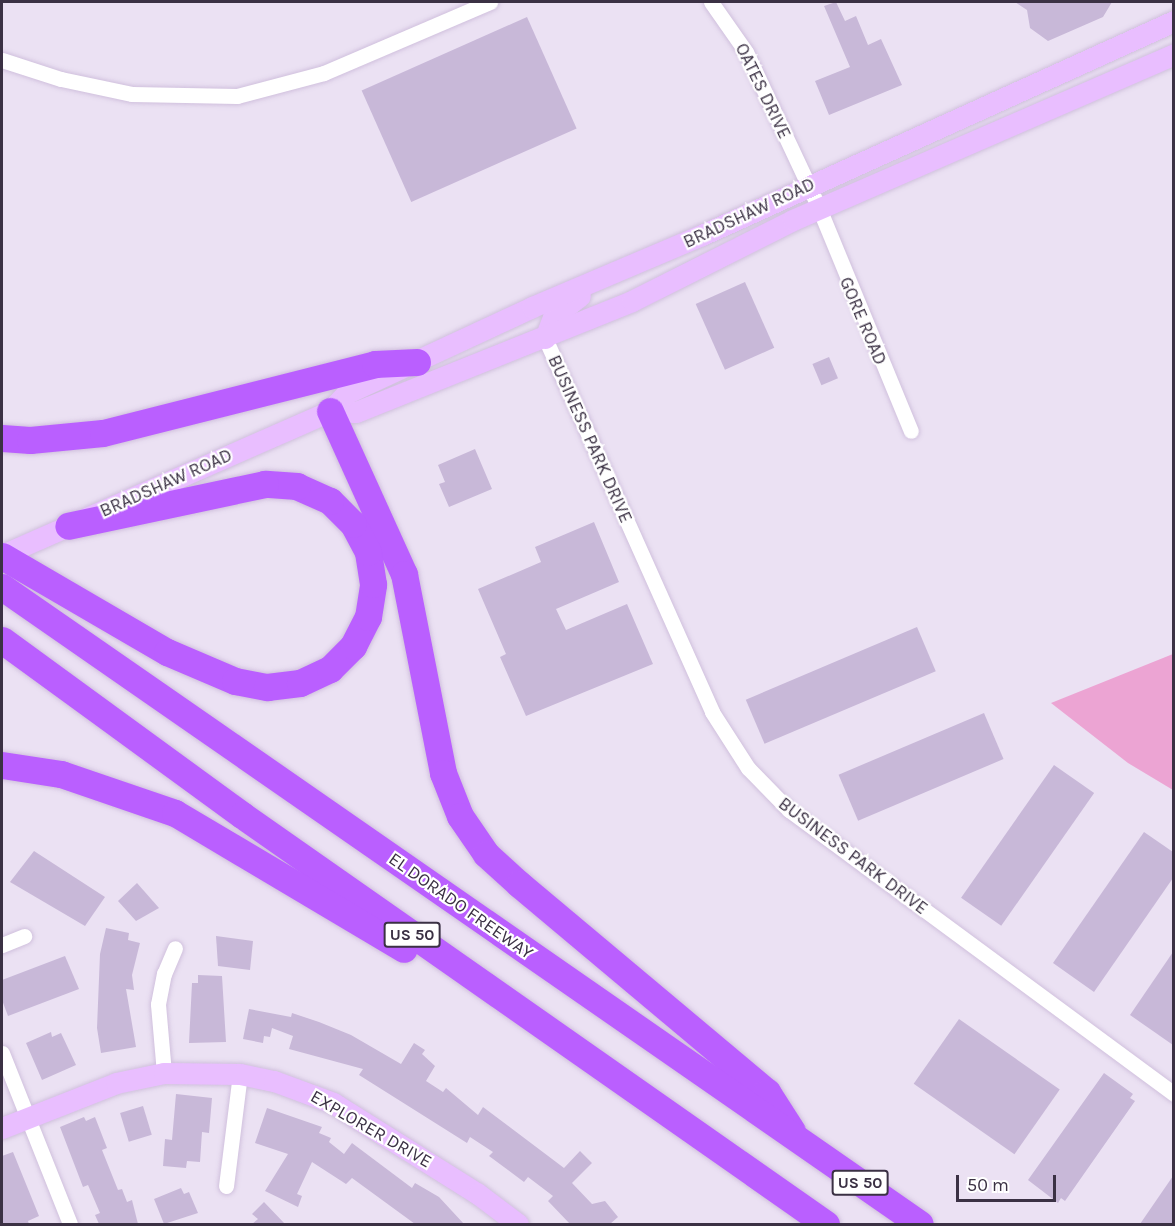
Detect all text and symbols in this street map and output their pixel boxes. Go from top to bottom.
street label: OATES DRIVE [731,40,795,142]
street label: BRADSHAW ROAD [680,173,818,253]
street label: GORE ROAD [835,274,891,368]
street label: BUSINESS PARK DRIVE [543,352,637,526]
street label: BRADSHAW ROAD [97,444,235,522]
street label: BUSINESS PARK DRIVE [774,793,932,919]
street label: EL DORADO FREEWAY [385,848,537,964]
road number: US 50 [384,922,440,948]
street label: EXPLORER DRIVE [307,1086,435,1172]
scale bar [959,1163,1060,1201]
road number: US 50 [832,1170,888,1196]
text: 50 m [967,1174,1009,1196]

